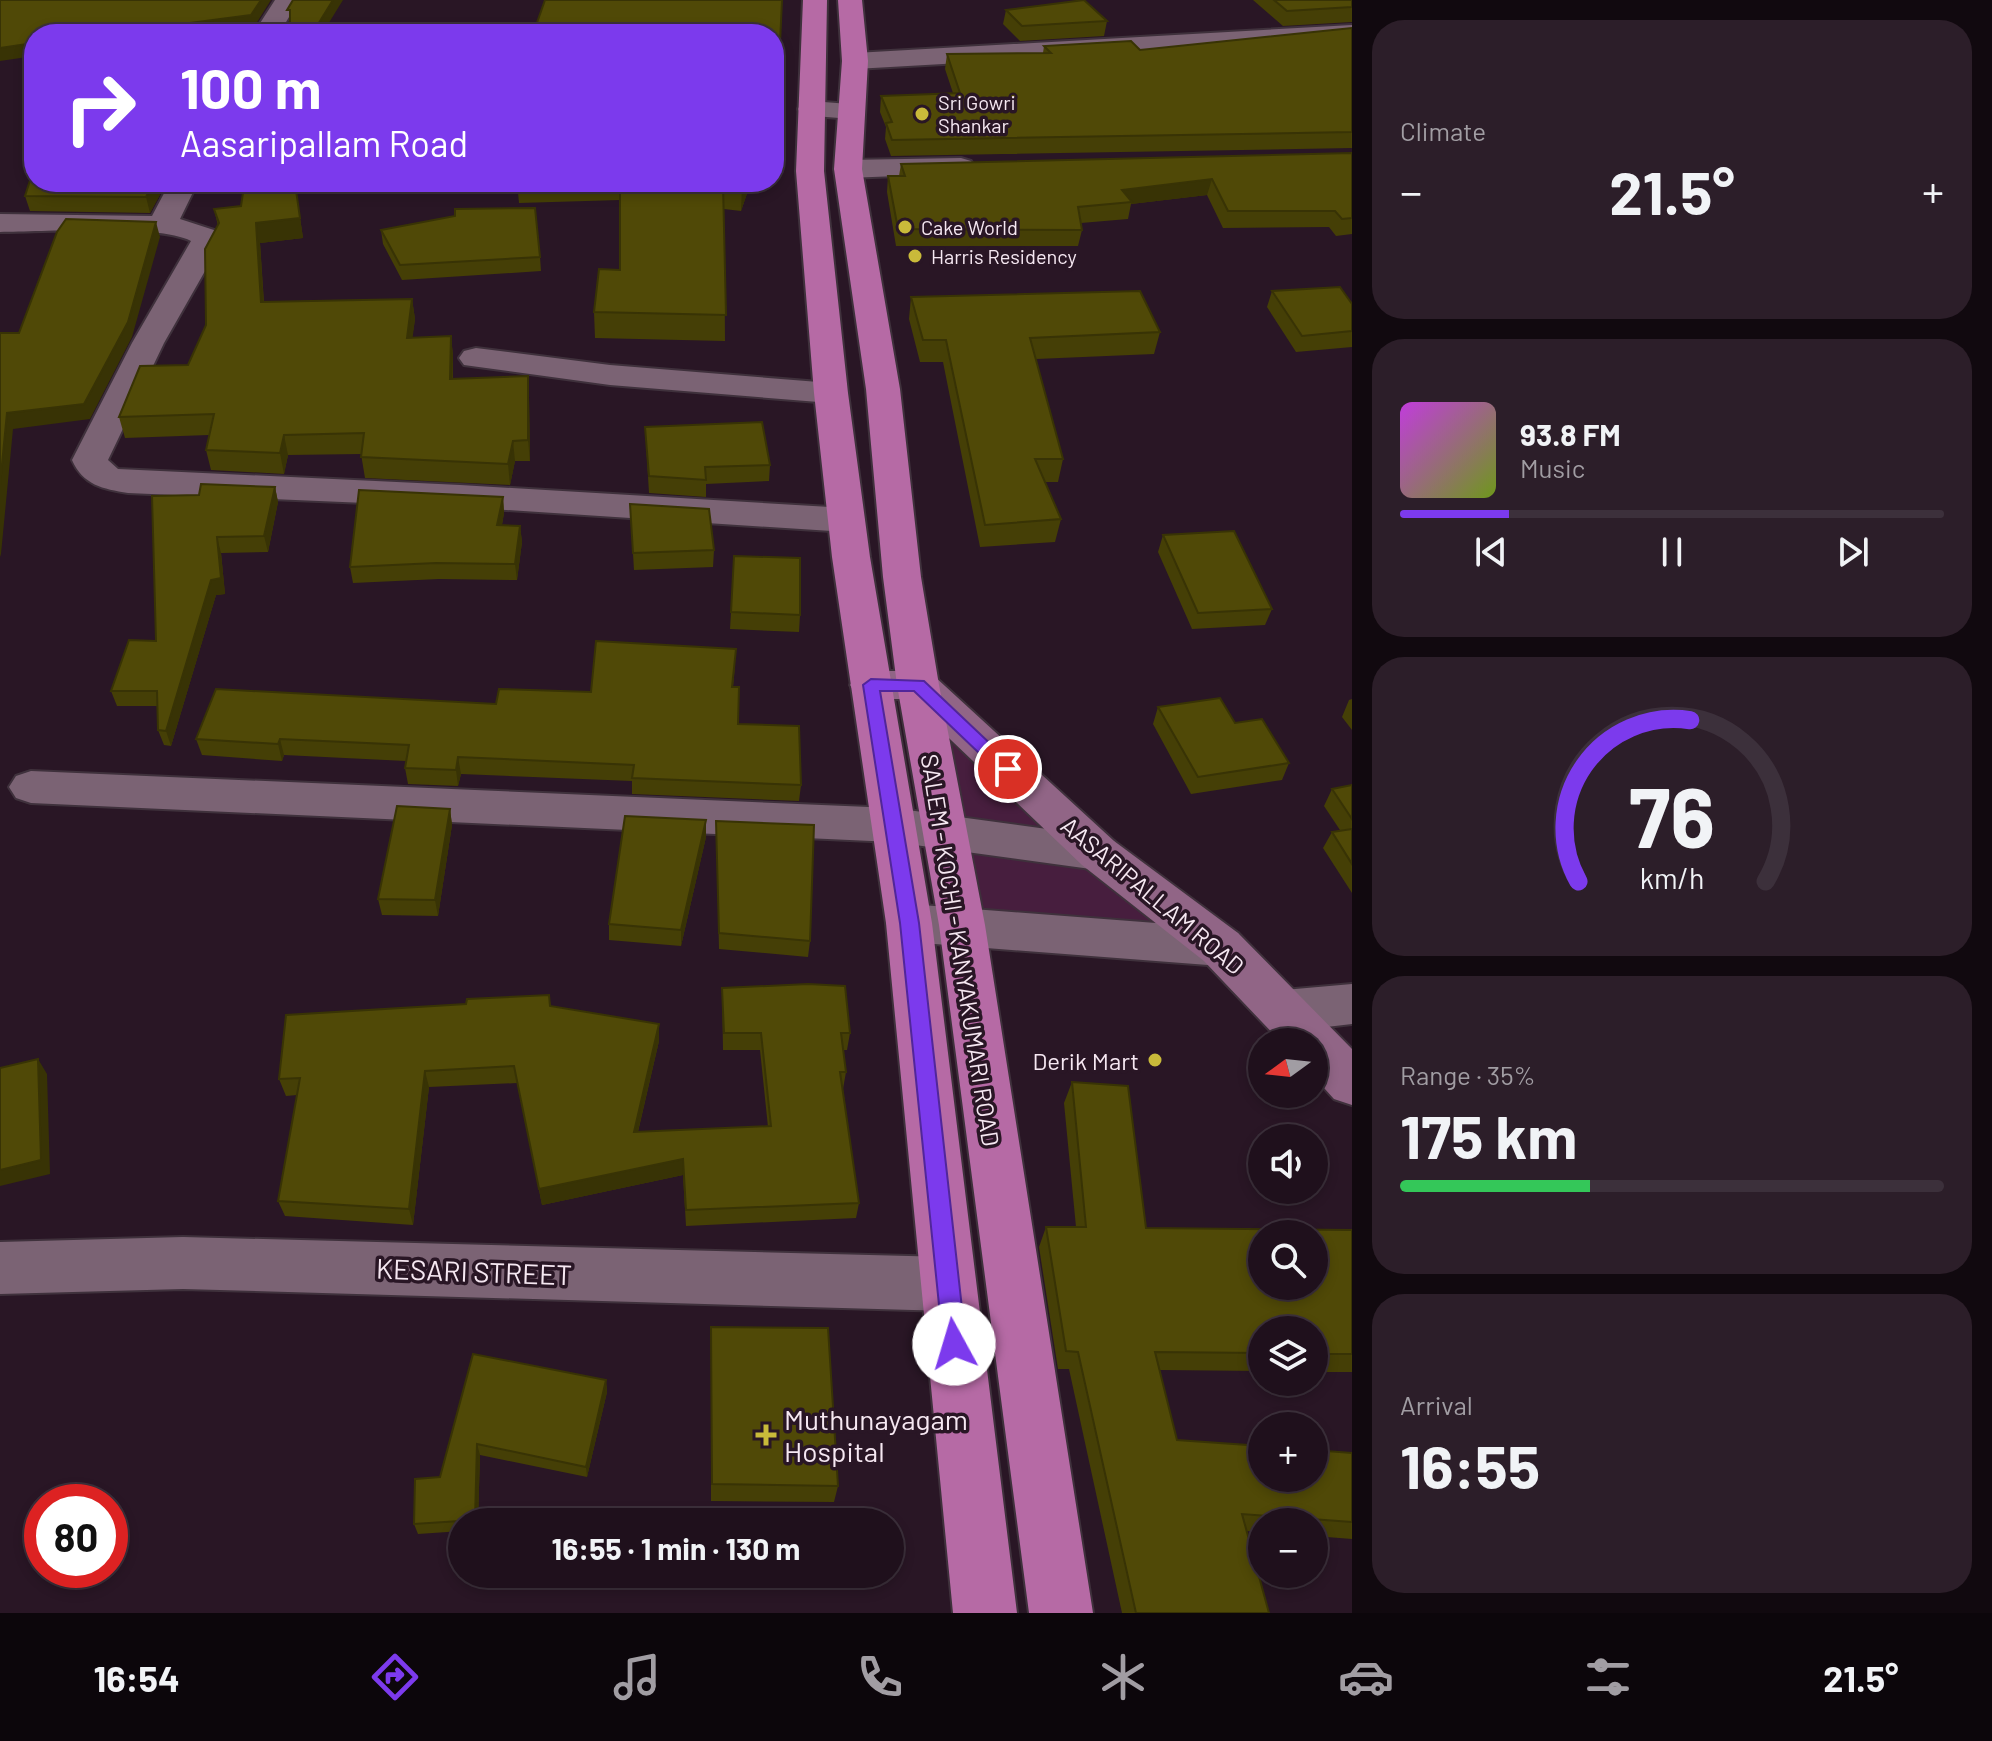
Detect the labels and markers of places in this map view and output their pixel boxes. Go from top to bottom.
place label: Sri Gowri Shankar [938,90,1016,137]
marker: Sri Gowri Shankar [913,105,931,123]
place label: Cake World [921,215,1018,239]
marker: Cake World [896,218,914,236]
place label: Harris Residency [931,244,1077,268]
marker: Harris Residency [906,247,924,265]
pin [974,735,1042,803]
place label: Derik Mart [1032,1046,1139,1075]
marker: Derik Mart [1146,1051,1164,1069]
place label: Muthunayagam Hospital [784,1402,968,1468]
marker: Muthunayagam Hospital [755,1424,777,1446]

